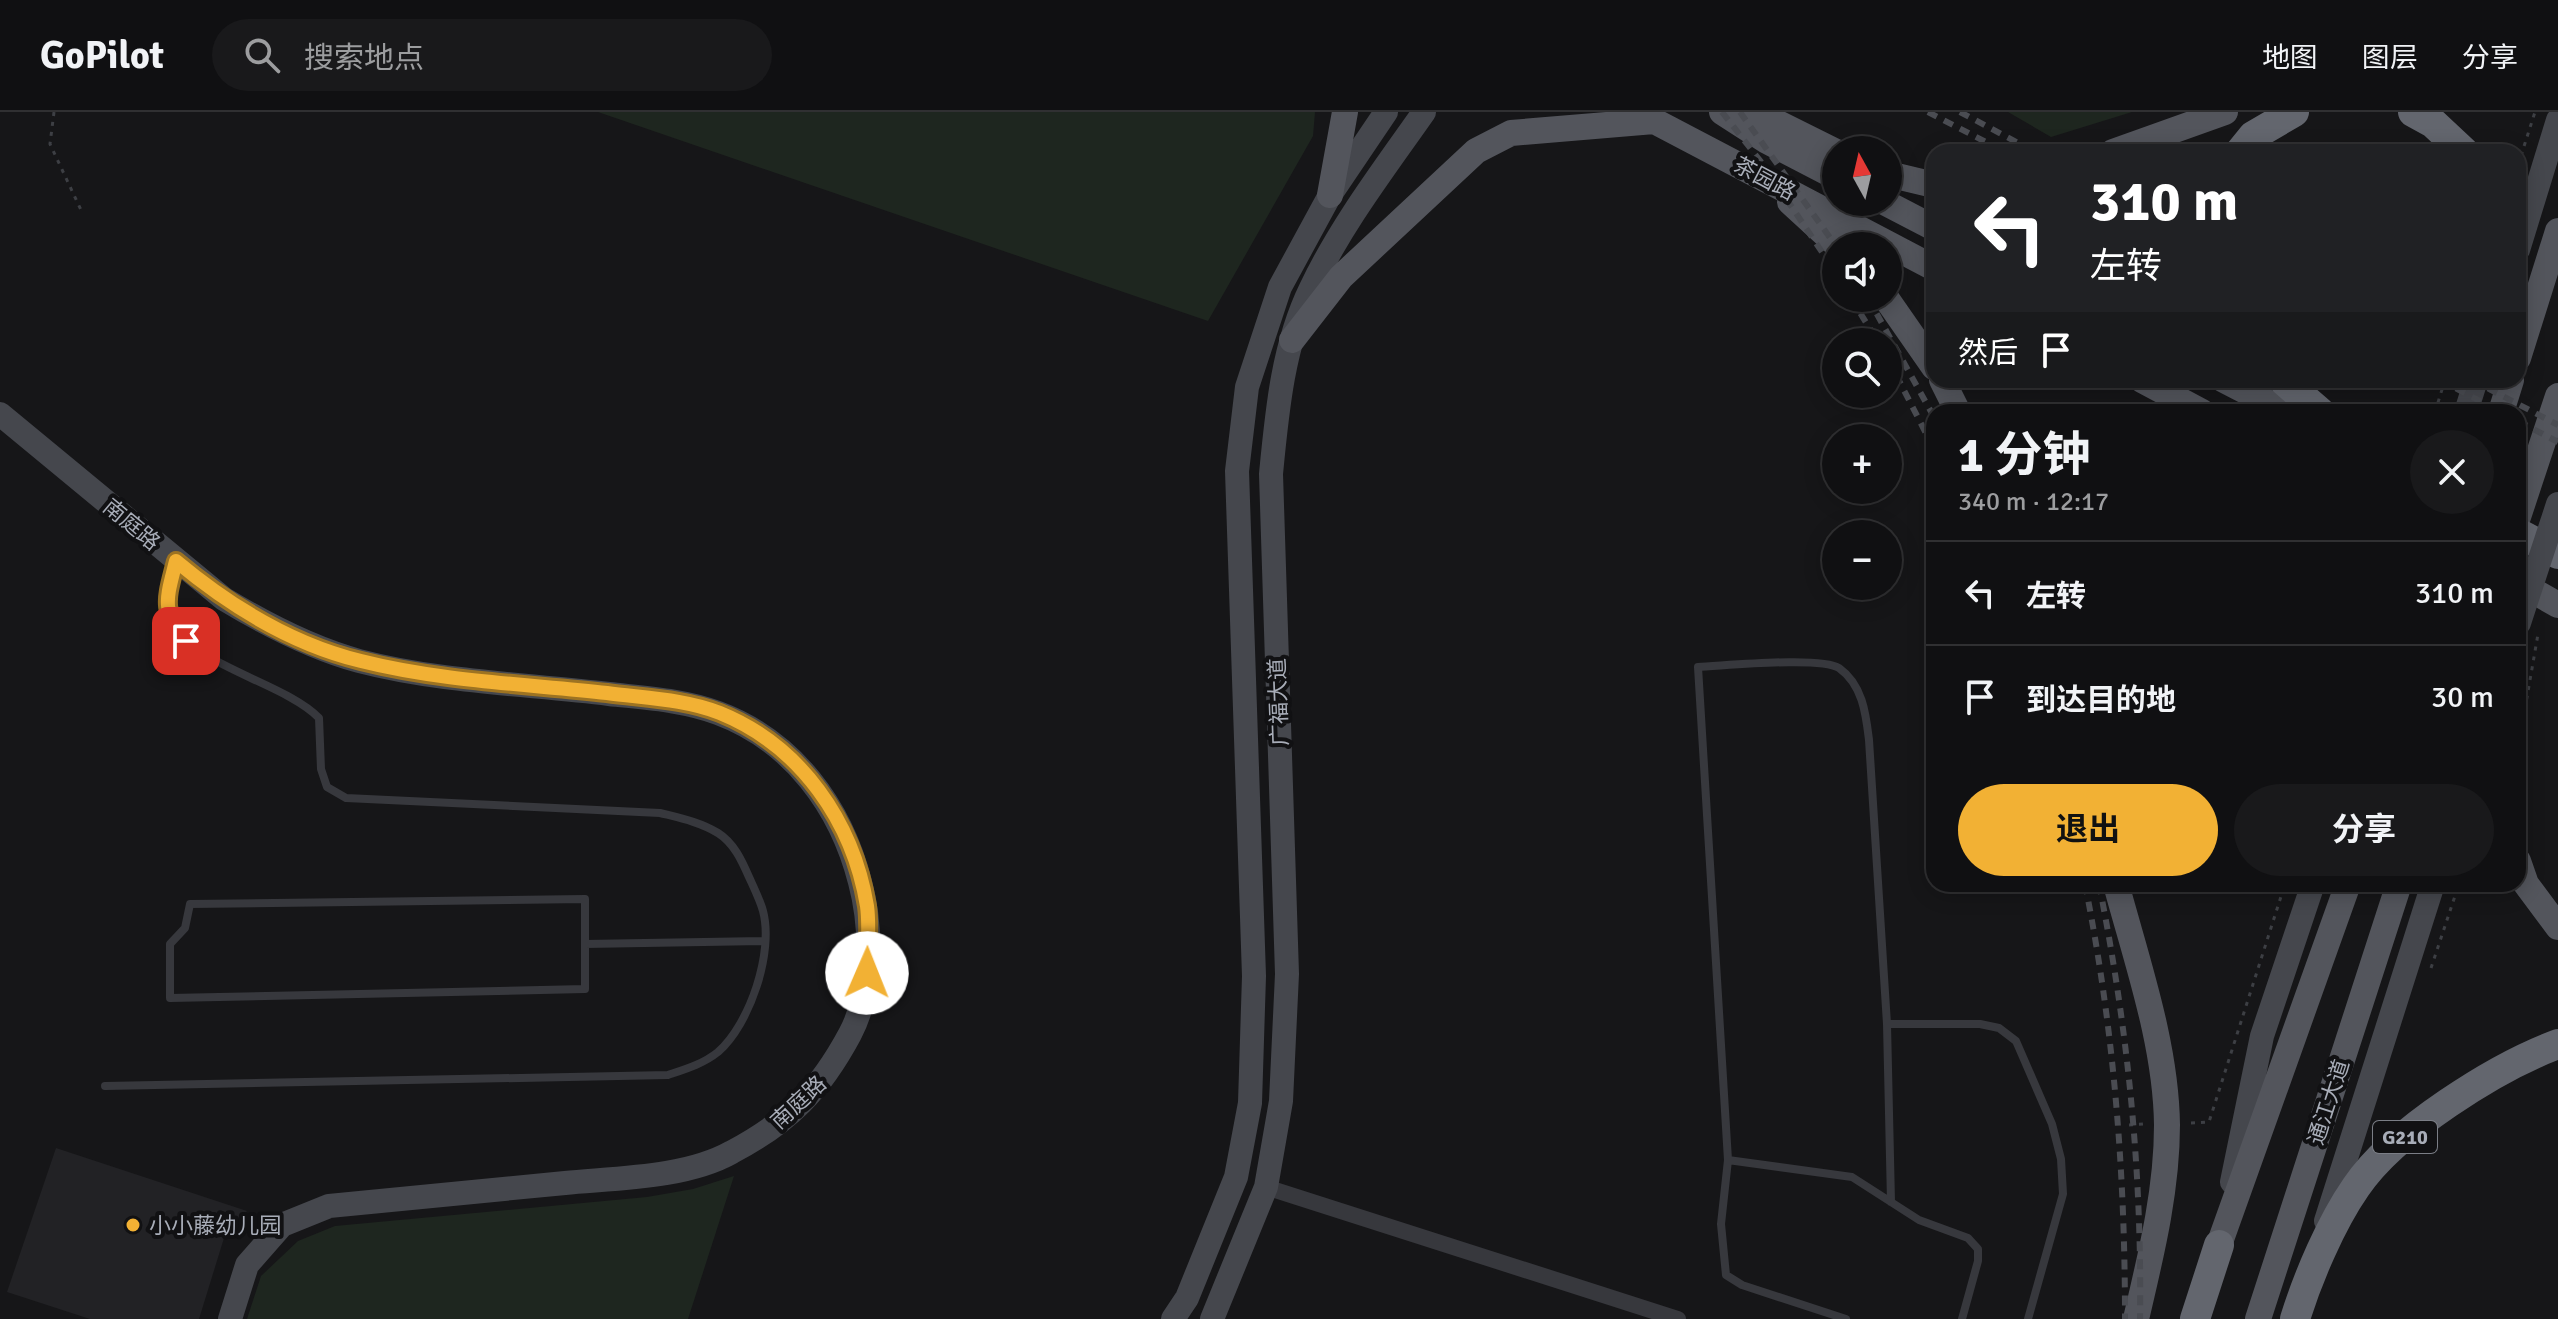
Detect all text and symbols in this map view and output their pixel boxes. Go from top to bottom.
search box [212,19,772,91]
text: GoPilot [40,32,164,79]
icon: search [240,33,284,77]
text: 搜索地点 [304,40,424,77]
text: 地图 [2262,41,2318,75]
text: 图层 [2362,41,2418,75]
text: 分享 [2462,41,2518,75]
north arrow [1822,136,1902,216]
map controls [1822,136,1902,600]
street label: 茶园路 [1729,151,1800,206]
text: 310 m [2090,167,2238,236]
icon: left [1958,176,2062,280]
button: sound [1822,232,1902,312]
text: 左转 [2090,244,2162,289]
button: search [1822,328,1902,408]
icon: arrive [2034,328,2078,372]
text: 然后 [1958,335,2018,372]
button: + [1822,424,1902,504]
text: 1 分钟 [1958,426,2090,485]
button: close [2410,430,2494,514]
text: 340 m · 12:17 [1958,486,2109,518]
street label: 南庭路 [98,493,166,556]
button: − [1822,520,1902,600]
icon: left [1958,571,2002,615]
text: 310 m [2415,575,2494,612]
text: 左转 [2026,578,2086,615]
pin [152,607,220,675]
icon: arrive [164,619,208,663]
street label: 广福大道 [1263,658,1294,746]
icon: arrive [1958,675,2002,719]
text: 30 m [2431,679,2494,716]
text: 到达目的地 [2026,682,2176,719]
button: 退出 [1958,784,2218,876]
button: 分享 [2234,784,2494,876]
position arrow [825,931,909,1015]
street label: 通江大道 [2302,1056,2355,1148]
street label: 南庭路 [765,1070,832,1135]
road number: G210 [2373,1121,2437,1153]
place label: 小小藤幼儿园 [149,1212,281,1239]
marker: 小小藤幼儿园 [124,1216,142,1234]

